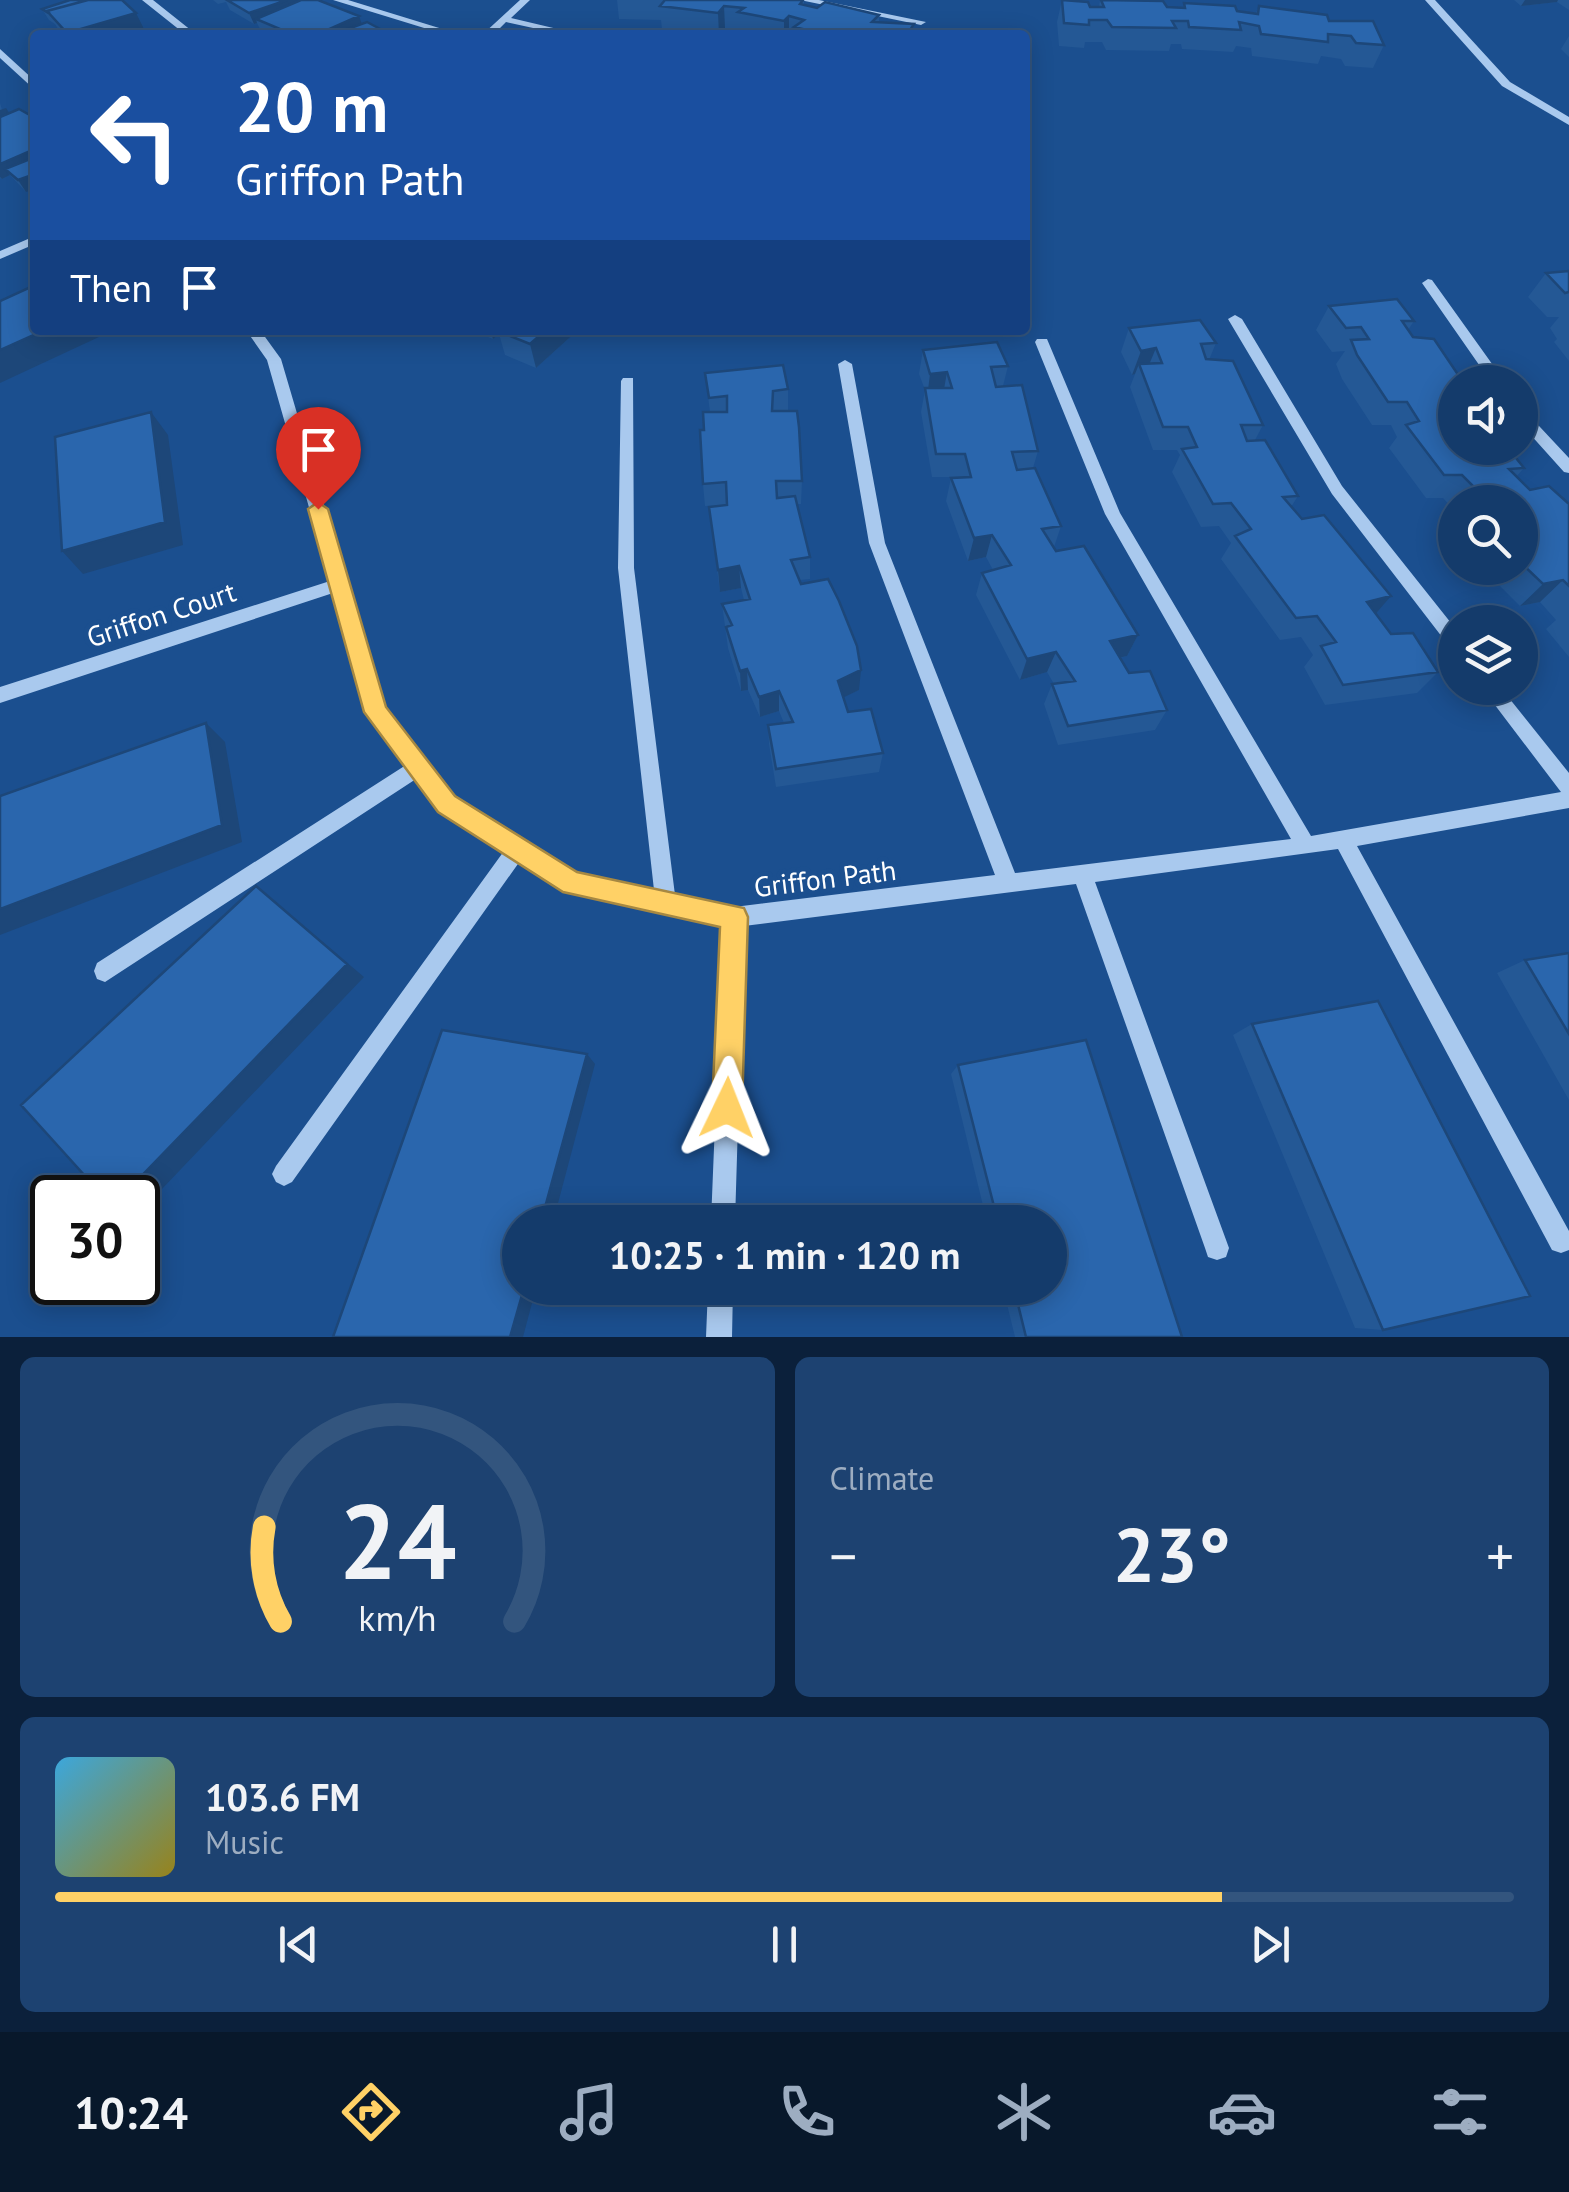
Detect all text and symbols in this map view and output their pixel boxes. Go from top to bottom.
text: 20 m [235,61,388,151]
icon: left [70,70,200,200]
text: Griffon Path [235,149,465,207]
icon: arrive [172,260,227,315]
text: Then [70,263,152,312]
map controls [1438,365,1538,705]
button: sound [1438,365,1538,465]
pin [276,407,361,510]
icon: arrive [291,422,346,477]
button: search [1438,485,1538,585]
street label: Griffon Court [82,572,241,655]
button: layers [1438,605,1538,705]
street label: Griffon Path [752,851,898,905]
position arrow [675,1056,779,1160]
speed limit sign: 30 [30,1175,160,1305]
text: 10:25 · 1 min · 120 m [609,1230,960,1279]
text: Climate [830,1457,934,1499]
text: 24 [338,1473,456,1608]
text: 23° [1113,1506,1231,1603]
text: − [830,1520,857,1591]
text: + [1486,1520,1514,1591]
text: km/h [358,1595,436,1641]
text: 103.6 FM [205,1772,360,1821]
text: Music [205,1821,284,1863]
icon: previous [271,1917,326,1972]
icon: pause [757,1917,812,1972]
icon: next [1243,1917,1298,1972]
icon: directions [336,2077,406,2147]
icon: music [554,2077,624,2147]
icon: phone [772,2077,842,2147]
icon: climate [989,2077,1059,2147]
icon: car [1207,2077,1277,2147]
icon: filters [1425,2077,1495,2147]
text: 10:24 [74,2083,188,2141]

